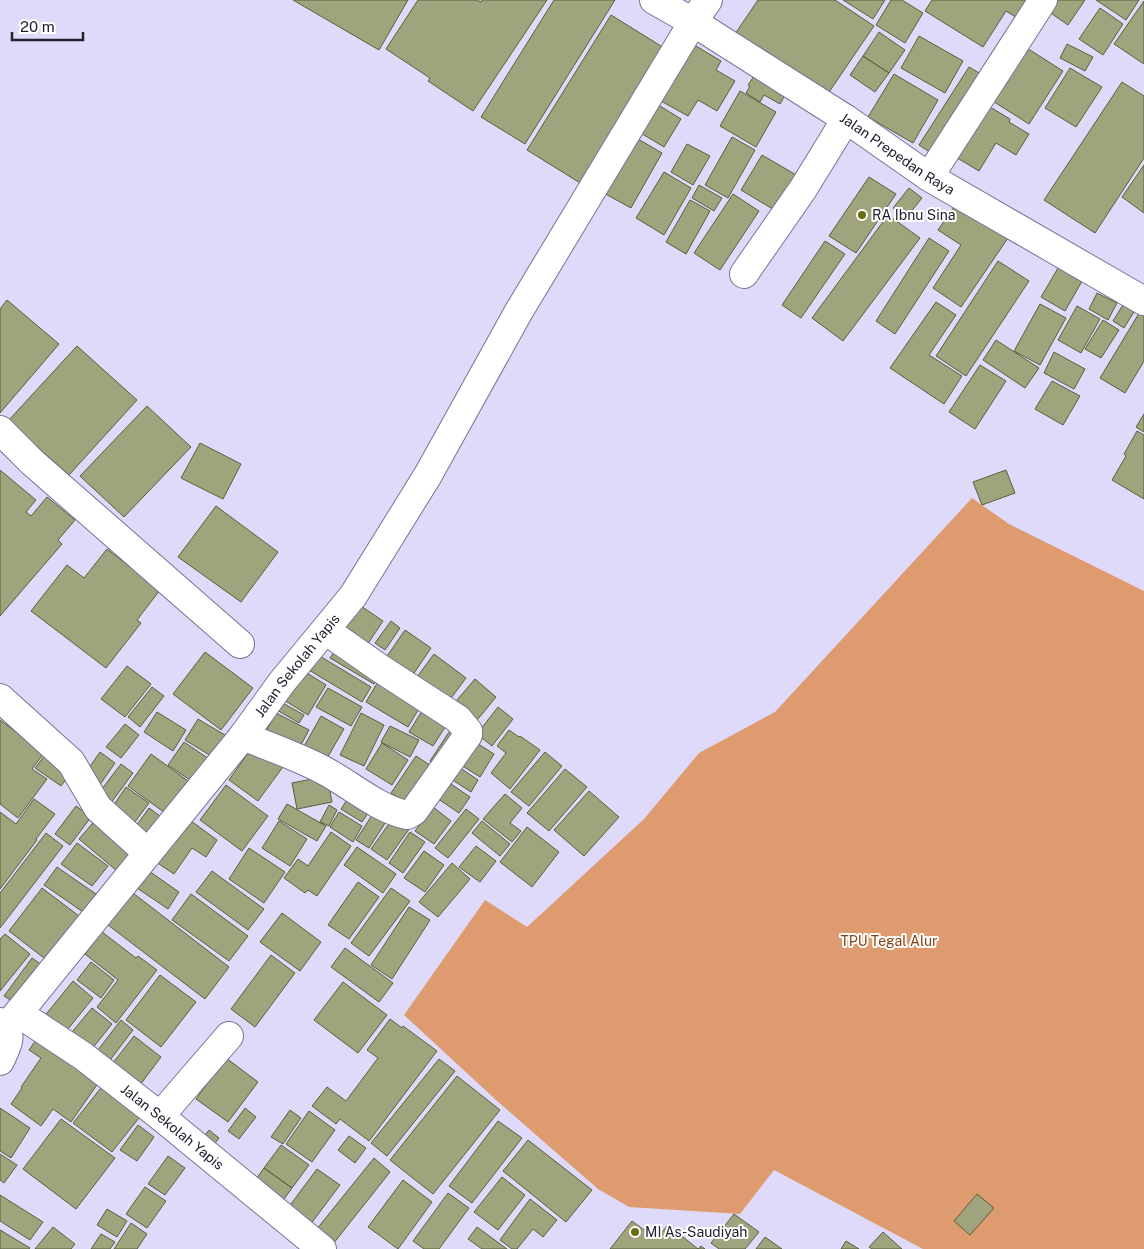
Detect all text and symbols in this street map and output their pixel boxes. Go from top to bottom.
scale bar [12,10,84,42]
text: 20 m [20,18,55,35]
street label: Jalan Prepedan Raya [837,109,957,198]
place label: RA Ibnu Sina [872,207,956,223]
marker: RA Ibnu Sina [856,209,868,221]
street label: Jalan Sekolah Yapis [251,611,343,720]
park label: TPU Tegal Alur [840,933,938,949]
street label: Jalan Sekolah Yapis [118,1081,227,1173]
place label: MI As-Saudiyah [645,1224,747,1240]
marker: MI As-Saudiyah [629,1226,641,1238]

